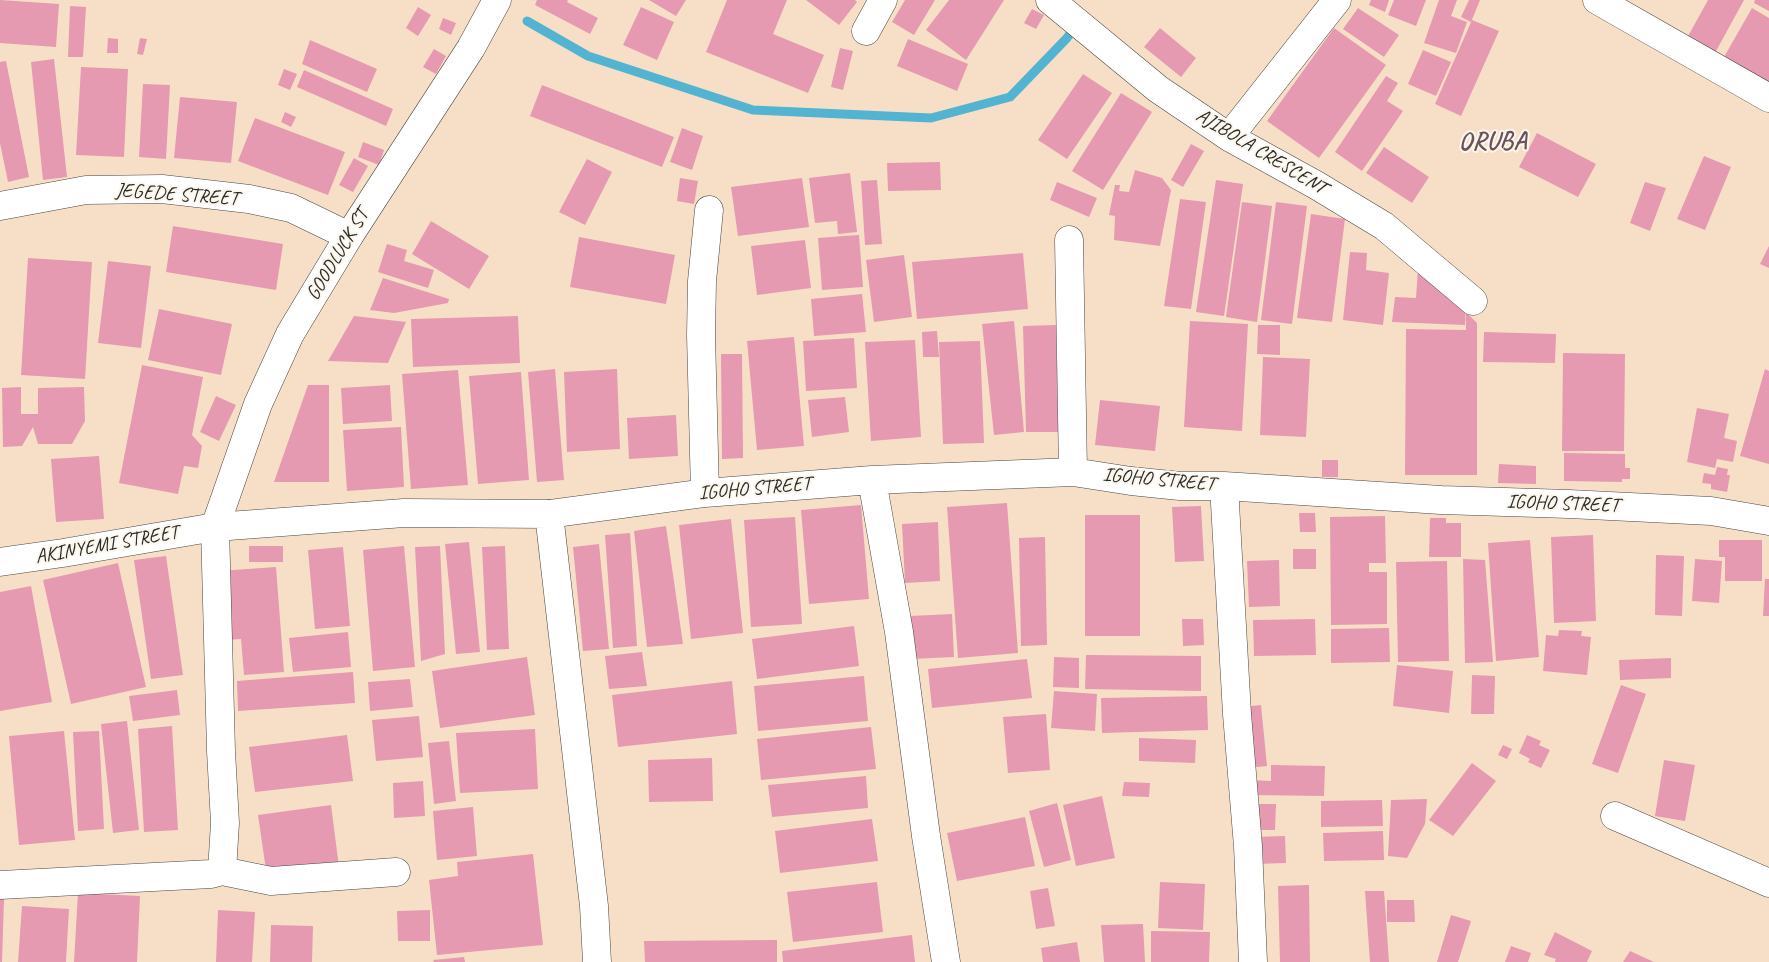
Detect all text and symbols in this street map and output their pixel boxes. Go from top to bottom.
street label: AJIBOLA CRESCENT [1192,104,1330,200]
district label: ORUBA [1458,127,1528,157]
street label: JEGEDE STREET [115,179,239,211]
street label: GOODLUCK ST [302,205,374,305]
street label: IGOHO STREET [1102,463,1216,497]
street label: IGOHO STREET [698,472,812,506]
street label: IGOHO STREET [1506,490,1620,518]
street label: AKINYEMI STREET [34,521,180,569]

